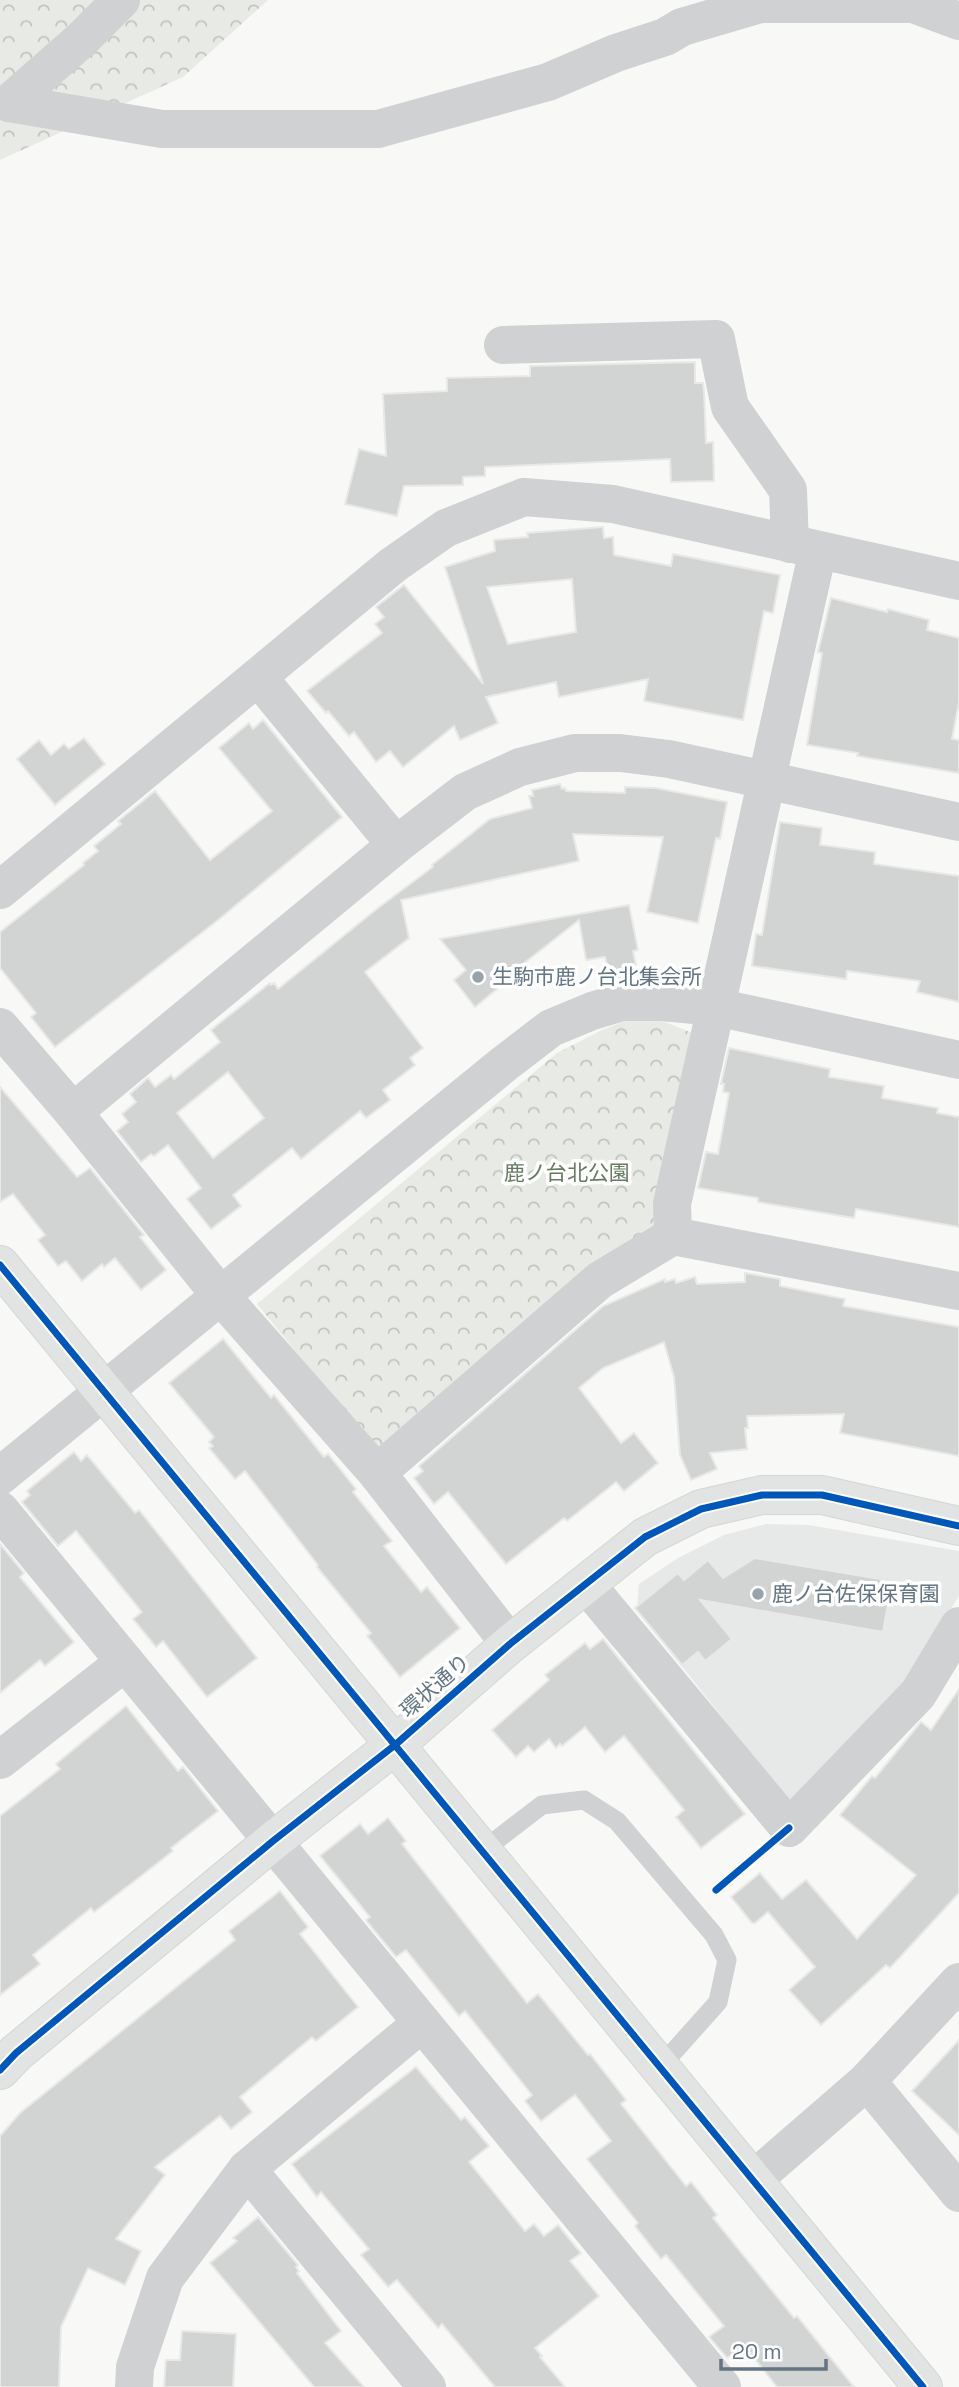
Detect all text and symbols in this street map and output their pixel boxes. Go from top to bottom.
place label: 生駒市鹿ノ台北集会所 [492,963,702,990]
marker: 生駒市鹿ノ台北集会所 [470,969,486,985]
park label: 鹿ノ台北公園 [504,1159,630,1186]
place label: 鹿ノ台佐保保育園 [772,1580,940,1607]
marker: 鹿ノ台佐保保育園 [750,1586,766,1602]
street label: 環状通り [394,1648,475,1723]
scale bar [721,2328,826,2372]
text: 20 m [732,2338,782,2365]

